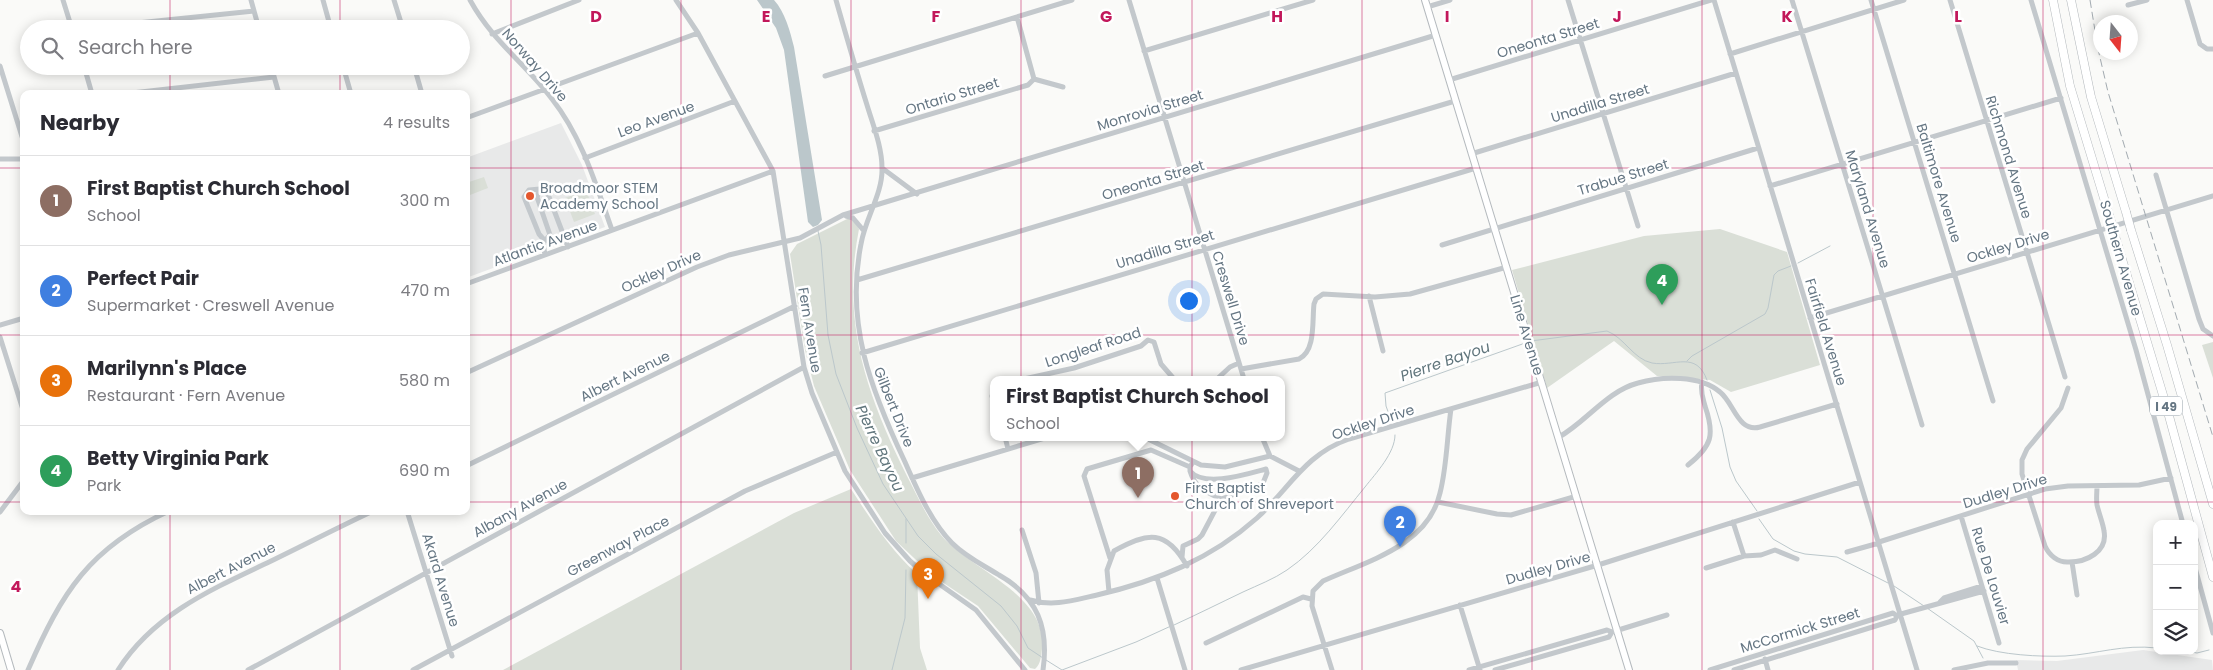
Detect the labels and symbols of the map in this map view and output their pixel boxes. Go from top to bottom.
text: D [590,5,602,28]
text: E [762,5,770,28]
text: F [932,5,941,28]
text: G [1100,5,1112,28]
text: H [1271,5,1283,28]
text: I [1445,5,1449,28]
text: J [1612,5,1622,28]
text: K [1781,5,1793,28]
text: L [1954,5,1962,28]
street label: Oneonta Street [1494,13,1602,63]
north arrow [2093,15,2138,60]
street label: Norway Drive [497,24,573,106]
street label: Ontario Street [903,72,1001,120]
street label: Unadilla Street [1548,79,1652,127]
street label: Monrovia Street [1095,84,1205,136]
street label: Richmond Avenue [1981,93,2037,221]
street label: Leo Avenue [615,96,697,142]
street label: Baltimore Avenue [1911,121,1967,245]
street label: Maryland Avenue [1841,148,1896,271]
street label: Trabue Street [1575,154,1671,200]
street label: Oneonta Street [1099,155,1207,205]
place label: Broadmoor STEM Academy School [540,178,659,214]
marker: Broadmoor STEM Academy School [524,190,536,202]
street label: Southern Avenue [2095,198,2147,318]
street label: Atlantic Avenue [490,215,600,271]
street label: Ockley Drive [1964,224,2052,268]
street label: Unadilla Street [1113,225,1217,273]
street label: Ockley Drive [618,244,704,298]
street label: Creswell Drive [1207,248,1255,348]
pin: 4 [1646,264,1678,305]
street label: Fairfield Avenue [1800,276,1852,388]
street label: Fern Avenue [793,286,827,374]
your location [1176,288,1202,314]
street label: Line Avenue [1505,292,1549,378]
street label: Longleaf Road [1042,322,1144,372]
water label: Pierre Bayou [1397,336,1493,386]
street label: Albert Avenue [577,345,674,406]
street label: Gilbert Drive [869,364,919,450]
road number: I 49 [2150,396,2182,416]
street label: Ockley Drive [1329,399,1417,445]
water label: Pierre Bayou [851,401,909,495]
pin: 1 [1122,457,1154,498]
street label: Dudley Drive [1960,469,2050,513]
street label: Albany Avenue [469,474,571,542]
place label: First Baptist Church of Shreveport [1185,478,1334,514]
marker: First Baptist Church of Shreveport [1169,490,1181,502]
pin: 2 [1384,506,1416,547]
street label: Greenway Place [563,510,673,581]
street label: Rue De Louvier [1967,525,2015,627]
street label: Akard Avenue [417,531,465,630]
street label: Albert Avenue [183,537,279,599]
street label: Dudley Drive [1503,546,1593,590]
pin: 3 [912,558,944,599]
text: 4 [11,575,22,598]
street label: McCormick Street [1738,602,1862,658]

